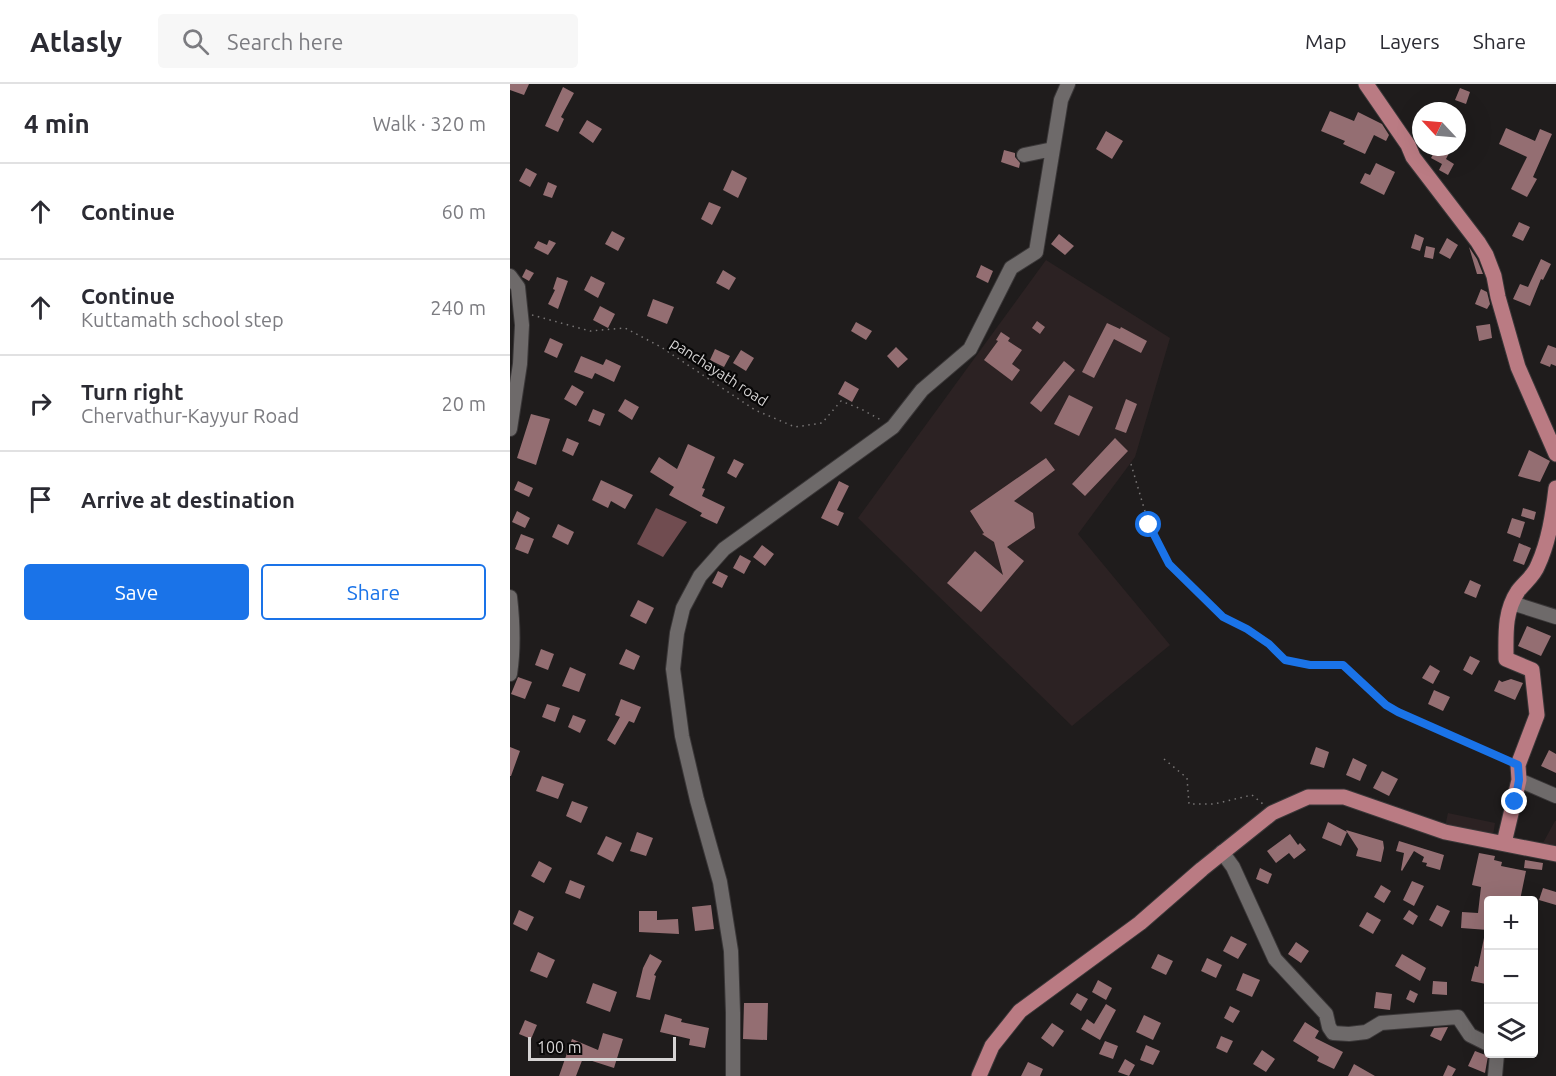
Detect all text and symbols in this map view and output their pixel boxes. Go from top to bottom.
search box [158,14,578,68]
icon: search [179,25,212,58]
text: Atlasly [30,26,122,57]
text: Search here [227,29,343,54]
text: Map [1305,29,1346,53]
text: Layers [1379,29,1440,53]
text: Share [1473,29,1526,53]
north arrow [1412,102,1466,156]
text: 4 min [24,109,90,138]
text: Walk · 320 m [373,112,486,135]
icon: ahead [24,195,57,228]
text: Continue [81,199,175,224]
text: 60 m [442,200,486,223]
text: Continue [81,283,175,308]
icon: ahead [24,291,57,324]
text: 240 m [430,296,486,319]
text: Kuttamath school step [81,308,284,331]
street label: panchayath road [668,334,771,409]
text: Turn right [81,379,183,404]
icon: right [24,387,57,420]
text: 20 m [442,392,486,415]
text: Chervathur-Kayyur Road [81,404,299,427]
icon: arrive [24,483,57,516]
text: Arrive at destination [81,487,295,512]
route start [1135,511,1161,537]
button: Save [24,564,249,620]
button: Share [261,564,486,620]
route end [1501,788,1527,814]
map controls [1484,896,1538,1058]
button: + [1484,896,1538,950]
button: − [1484,950,1538,1004]
button: layers [1484,1004,1538,1058]
scale bar [528,1034,676,1062]
text: 100 m [537,1038,582,1056]

